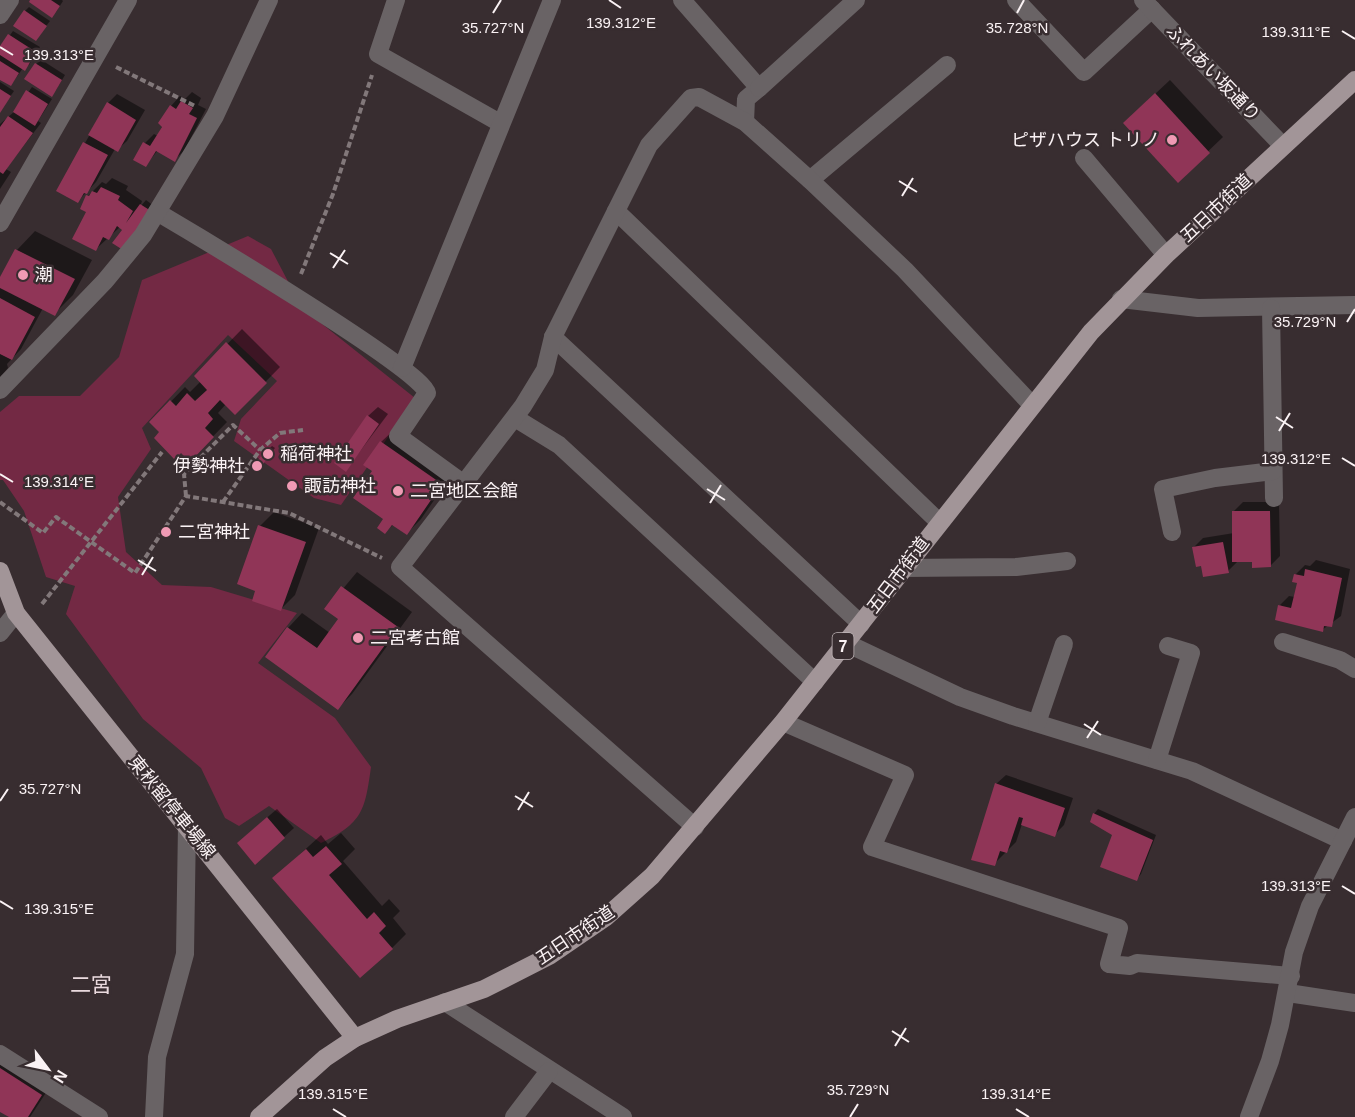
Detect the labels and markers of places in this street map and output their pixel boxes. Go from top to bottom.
place label: ピザハウス トリノ [1011,130,1160,150]
marker: ピザハウス トリノ [1165,133,1179,147]
place label: 潮 [35,265,53,285]
marker: 潮 [16,268,30,282]
place label: 稲荷神社 [280,444,352,464]
marker: 稲荷神社 [261,447,275,461]
place label: 伊勢神社 [173,456,245,476]
marker: 伊勢神社 [250,459,264,473]
place label: 諏訪神社 [304,476,376,496]
marker: 諏訪神社 [285,479,299,493]
place label: 二宮地区会館 [410,481,518,501]
marker: 二宮地区会館 [391,484,405,498]
place label: 二宮神社 [178,522,250,542]
marker: 二宮神社 [159,525,173,539]
place label: 二宮考古館 [370,628,460,648]
marker: 二宮考古館 [351,631,365,645]

